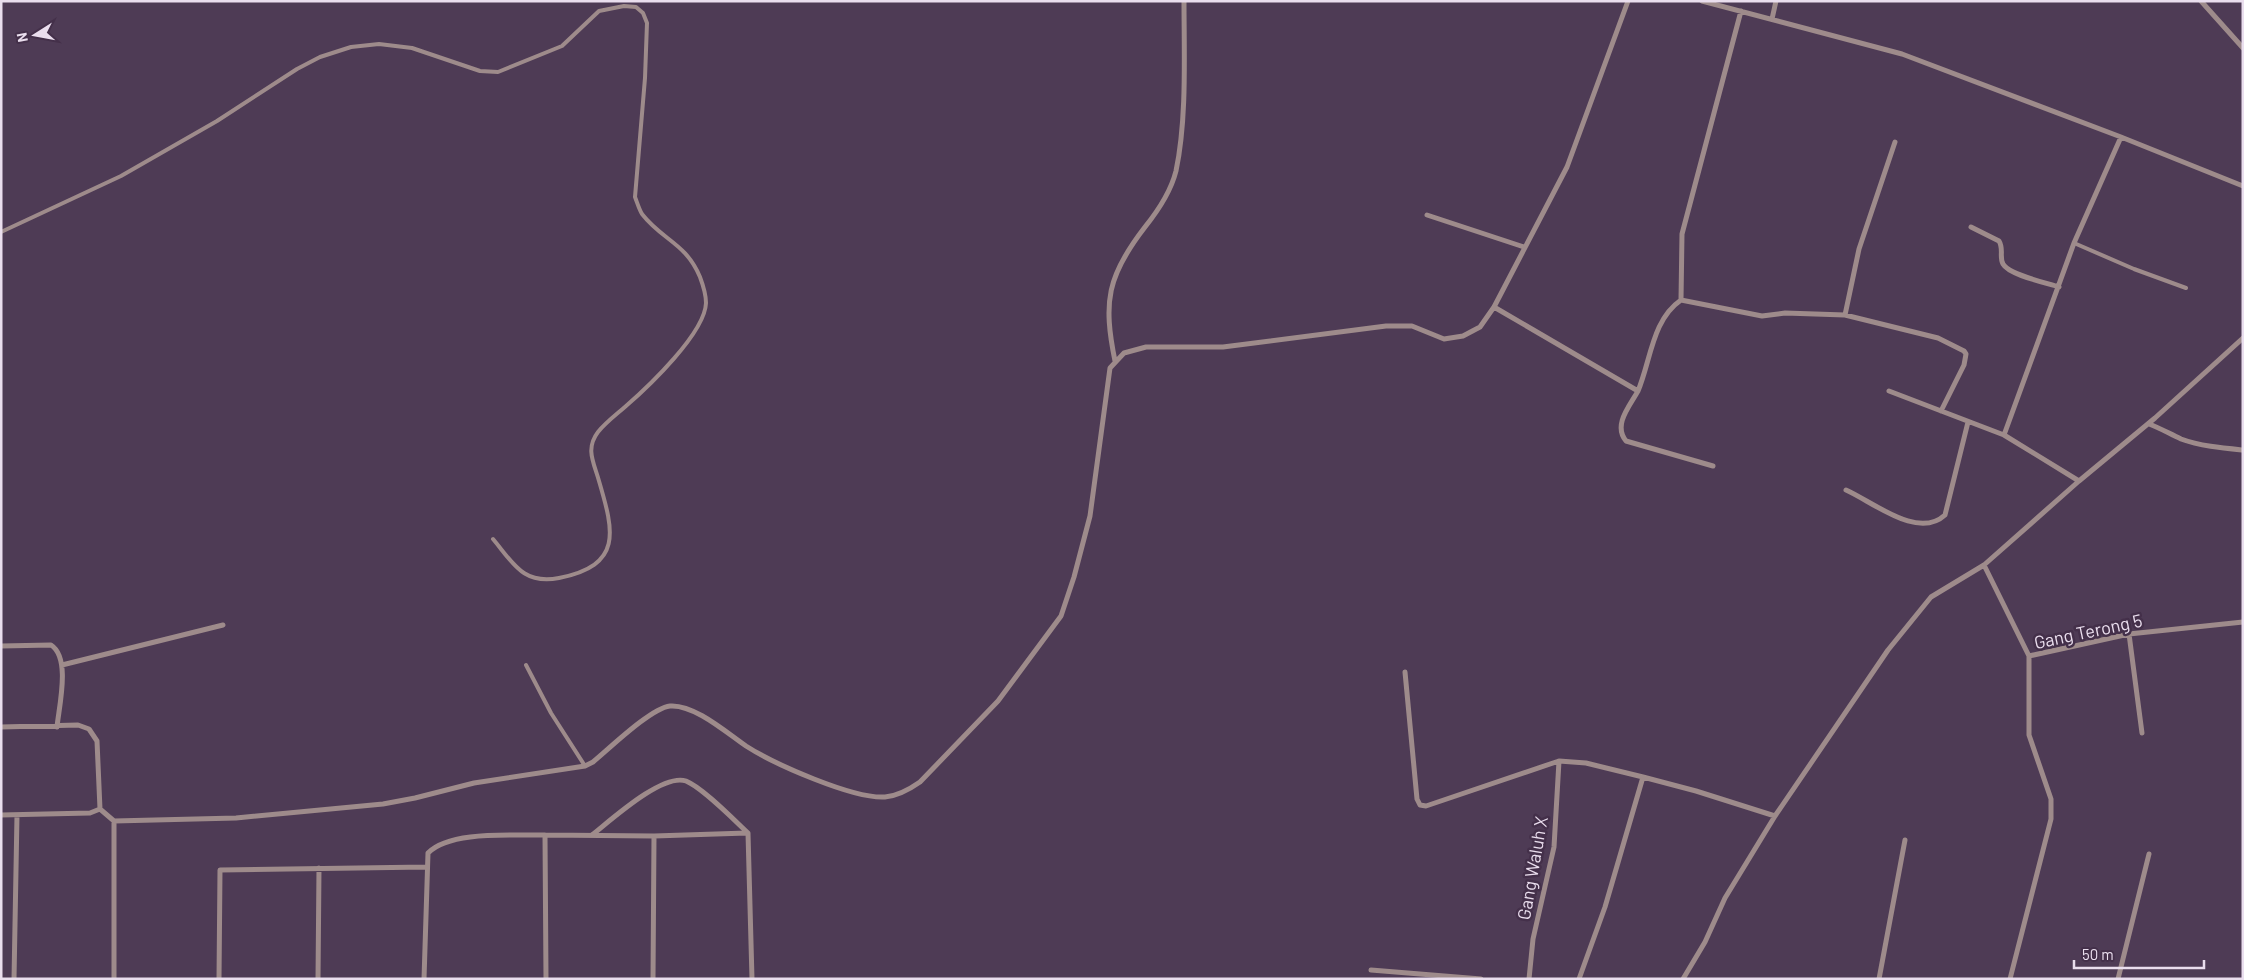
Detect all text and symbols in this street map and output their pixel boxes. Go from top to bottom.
north arrow [10,10,60,60]
text: N [13,31,31,44]
street label: Gang Terong 5 [2032,609,2144,653]
street label: Gang Waluh X [1512,814,1552,922]
scale bar [2074,938,2204,970]
text: 50 m [2082,945,2114,963]

